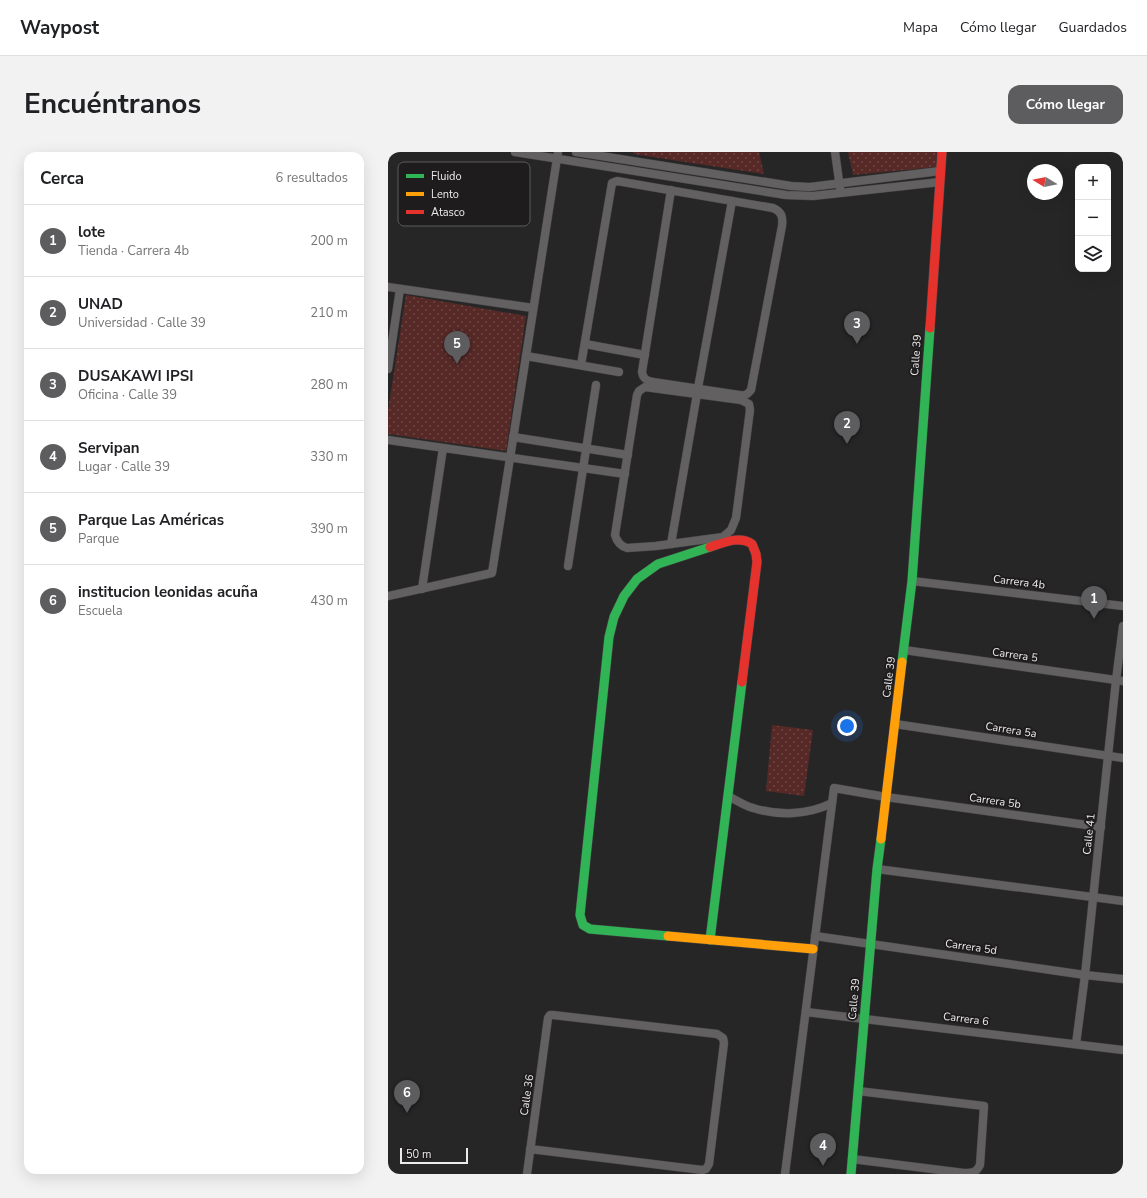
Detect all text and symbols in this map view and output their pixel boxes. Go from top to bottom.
text: Waypost [20,15,99,41]
text: Mapa [903,18,938,37]
text: Cómo llegar [960,18,1036,37]
text: Guardados [1058,18,1127,37]
text: Encuéntranos [24,85,201,123]
button: Cómo llegar [1008,85,1123,124]
legend [398,162,530,226]
north arrow [1027,164,1063,200]
map controls [1075,164,1111,272]
button: + [1075,164,1111,200]
text: Cerca [40,167,84,190]
text: 6 resultados [276,169,348,187]
text: Fluido [431,169,462,184]
text: Lento [431,187,459,202]
button: − [1075,200,1111,236]
text: Atasco [431,205,465,220]
text: lote [78,222,105,242]
text: 1 [49,232,57,250]
text: 200 m [310,232,348,250]
button: layers [1075,236,1111,272]
text: Tienda · Carrera 4b [78,242,189,260]
text: UNAD [78,294,123,314]
text: 2 [49,304,57,322]
text: 210 m [310,304,348,322]
pin: 3 [844,311,870,344]
text: Universidad · Calle 39 [78,314,206,332]
pin: 5 [444,331,470,364]
street label: Calle 39 [907,334,925,376]
text: DUSAKAWI IPSI [78,366,194,386]
text: 3 [49,376,57,394]
text: 280 m [310,376,348,394]
text: Oficina · Calle 39 [78,386,177,404]
pin: 2 [834,411,860,444]
text: Servipan [78,438,140,458]
text: 4 [49,448,57,466]
text: 330 m [310,448,348,466]
text: Lugar · Calle 39 [78,458,170,476]
text: Parque Las Américas [78,510,224,530]
text: 5 [49,520,57,538]
text: 390 m [310,520,348,538]
text: Parque [78,530,119,548]
street label: Carrera 4b [992,571,1046,593]
text: institucion leonidas acuña [78,582,258,602]
pin: 1 [1081,586,1107,619]
text: 6 [49,592,57,610]
text: 430 m [310,592,348,610]
text: Escuela [78,602,123,620]
street label: Carrera 5 [991,644,1039,666]
street label: Calle 39 [879,656,899,698]
your location [837,716,857,736]
street label: Carrera 5a [984,719,1038,741]
street label: Carrera 5b [968,790,1022,812]
street label: Calle 41 [1079,813,1099,855]
street label: Carrera 5d [944,936,998,958]
street label: Calle 39 [845,978,863,1020]
street label: Carrera 6 [942,1009,990,1029]
street label: Calle 36 [517,1073,537,1117]
pin: 6 [394,1080,420,1113]
pin: 4 [810,1133,836,1166]
scale bar [400,1146,468,1165]
text: 50 m [406,1147,431,1162]

